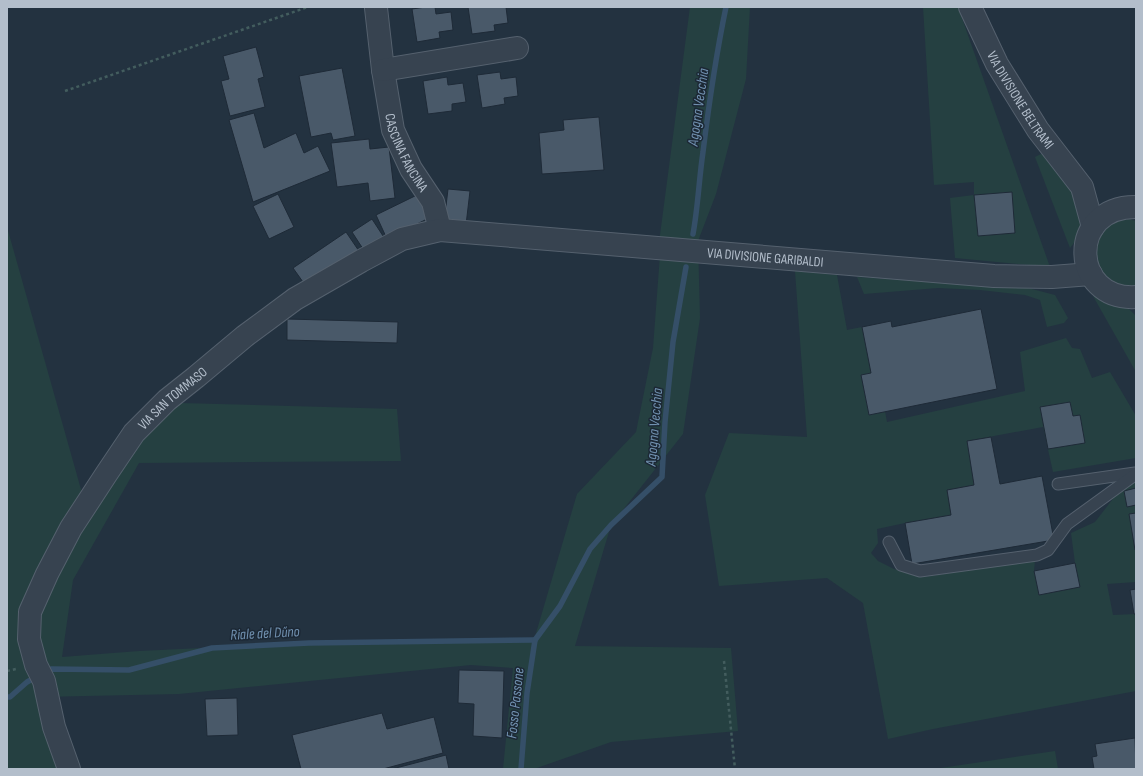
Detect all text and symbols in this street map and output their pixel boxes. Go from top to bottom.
street label: VIA DIVISIONE BELTRAMI [983,48,1057,153]
water label: Agogna Vecchia [684,67,713,148]
street label: CASCINA FANCINA [381,112,432,196]
street label: VIA DIVISIONE GARIBALDI [707,244,824,271]
street label: VIA SAN TOMMASO [134,363,211,433]
water label: Agogna Vecchia [642,387,667,468]
water label: Riale del Dűno [230,622,300,645]
water label: Fosso Passone [502,666,529,739]

